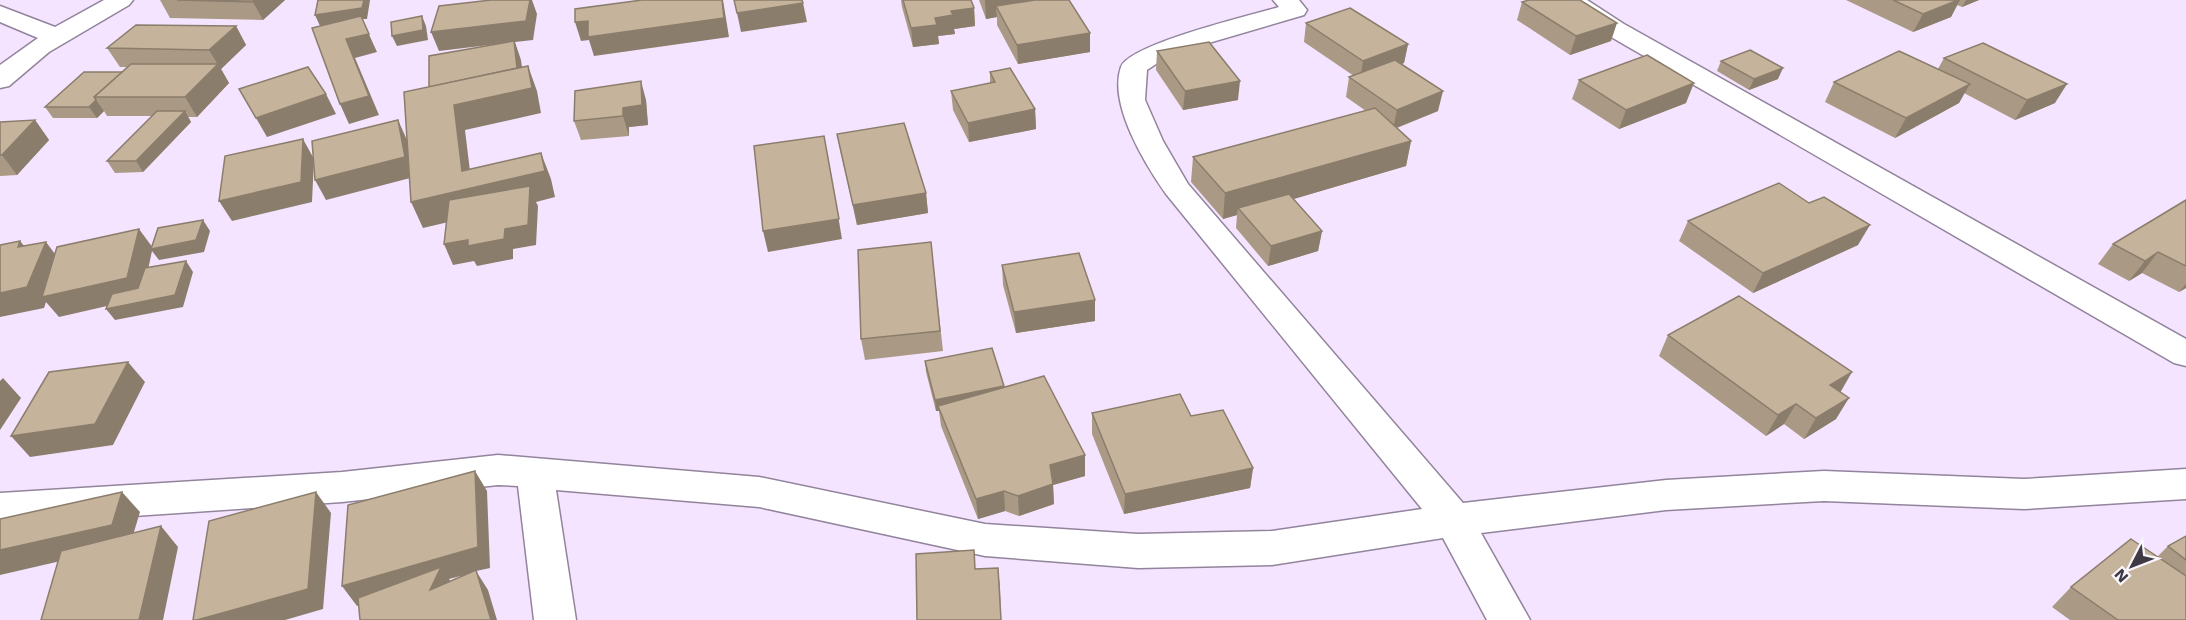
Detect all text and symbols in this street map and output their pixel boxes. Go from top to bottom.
north arrow [2102,536,2162,596]
text: N [2110,565,2132,586]

